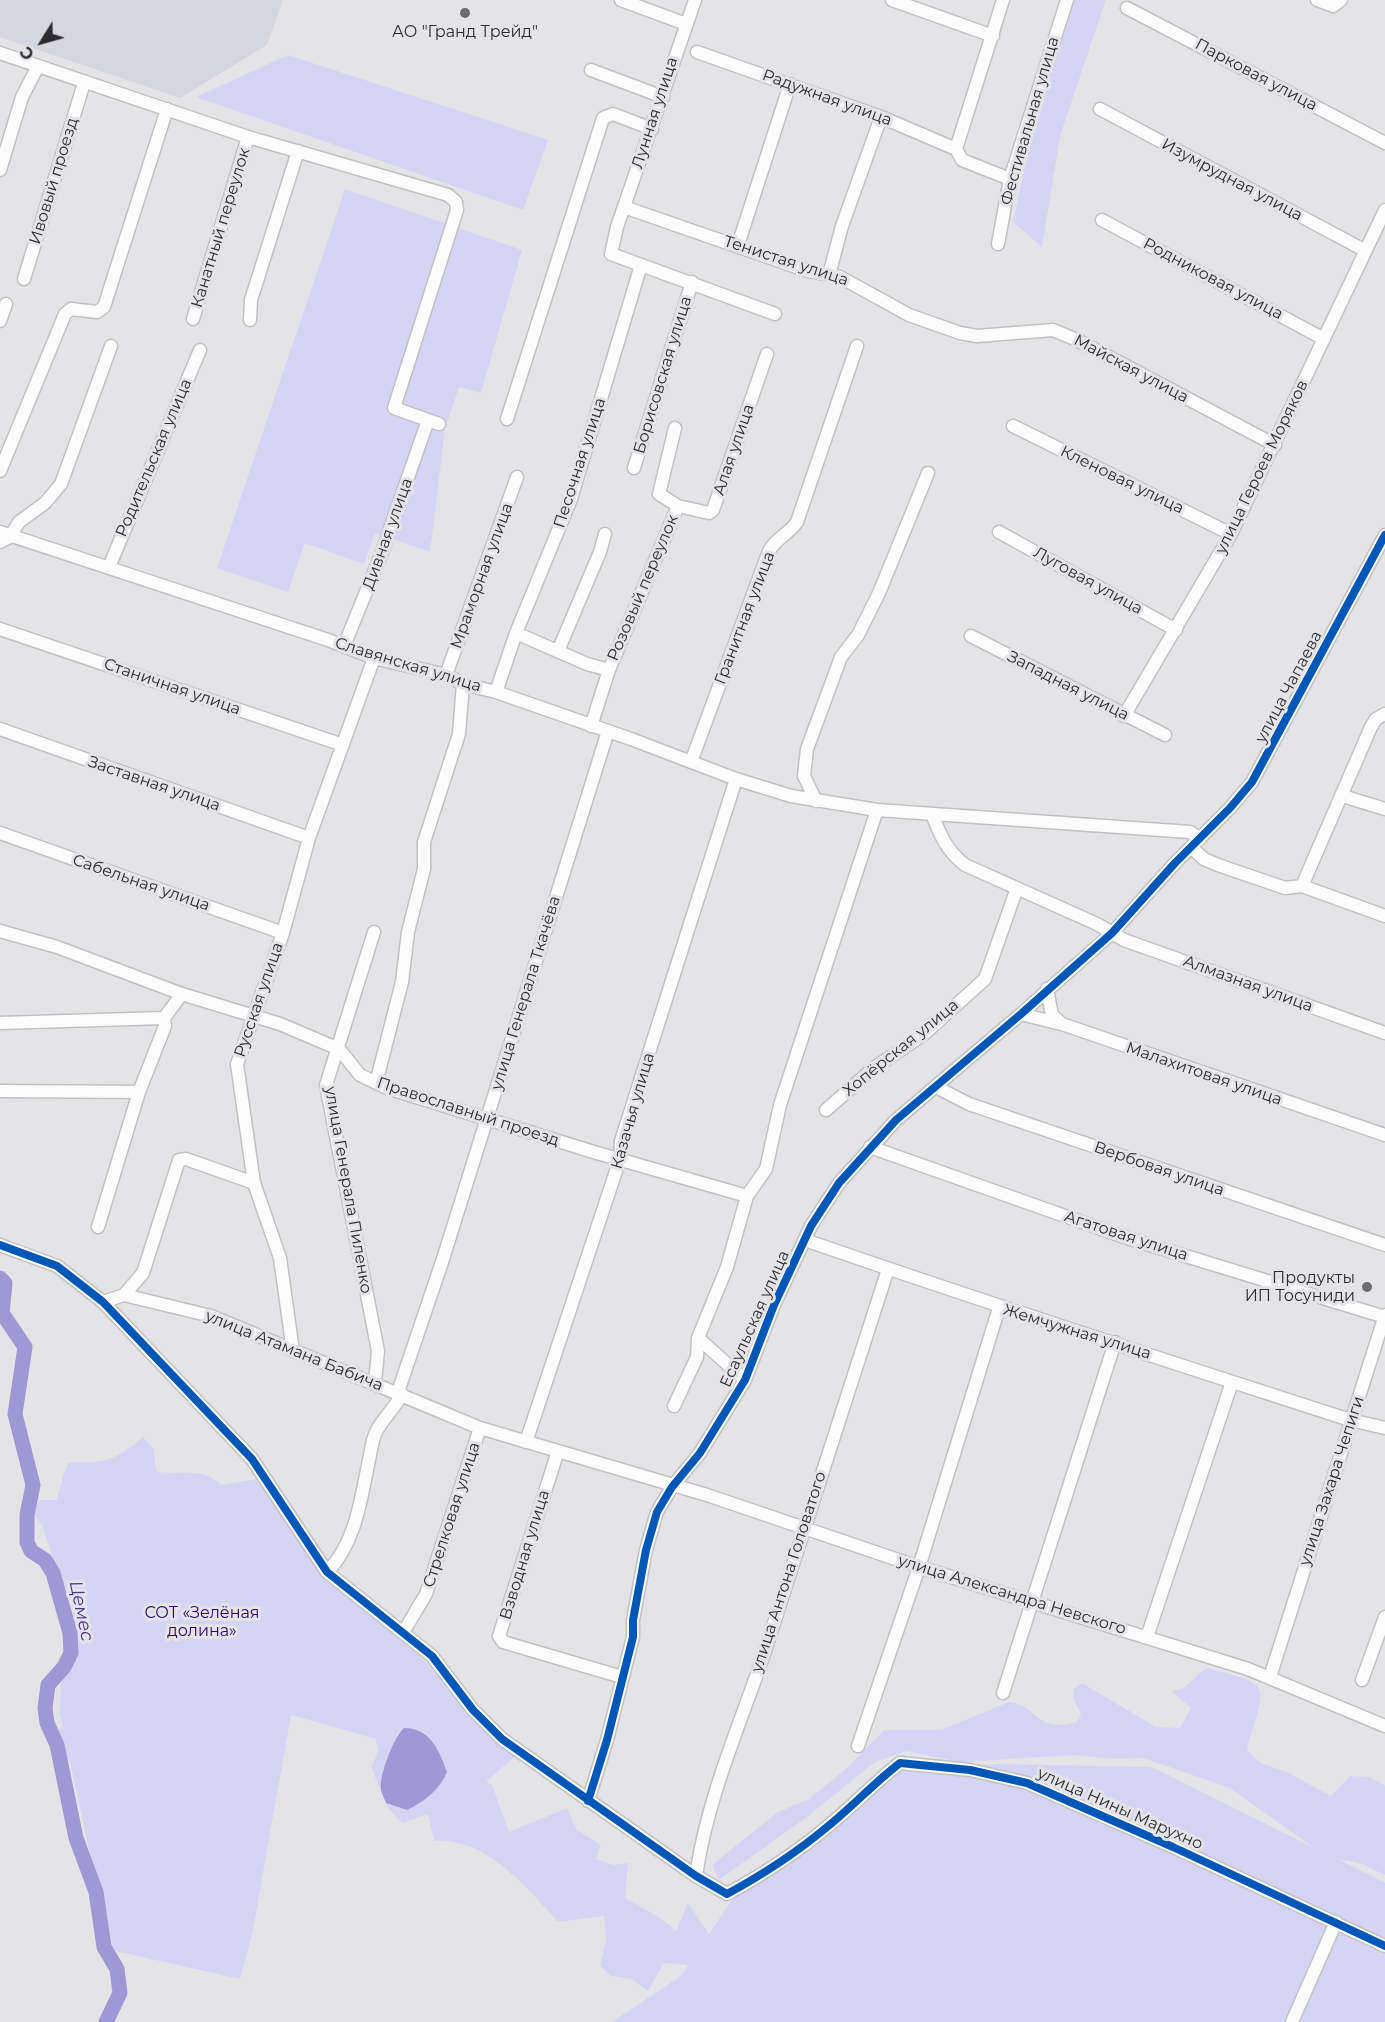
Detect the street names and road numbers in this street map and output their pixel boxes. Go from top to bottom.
street label: Фестивальная улица [997,35,1063,207]
street label: Парковая улица [1192,35,1320,115]
street label: Лунная улица [628,55,682,171]
street label: Радужная улица [760,66,894,130]
street label: Ивовый проезд [26,115,82,247]
street label: Изумрудная улица [1158,135,1306,225]
street label: Канатный переулок [188,146,254,310]
street label: Тенистая улица [721,232,851,290]
street label: Родниковая улица [1140,234,1286,324]
street label: Борисовская улица [630,294,696,456]
street label: Майская улица [1070,331,1192,407]
street label: Родительская улица [112,376,196,540]
street label: улица Героев Моряков [1211,377,1313,557]
street label: Песочная улица [550,396,610,530]
street label: Алая улица [709,402,759,498]
street label: Кленовая улица [1057,442,1187,518]
street label: Дивная улица [359,476,417,592]
street label: Мраморная улица [447,501,517,651]
street label: Розовый переулок [603,512,683,664]
street label: Луговая улица [1030,543,1146,619]
street label: Гранитная улица [711,549,779,687]
street label: улица Чапаева [1251,628,1327,746]
street label: Славянская улица [333,634,483,696]
street label: Западная улица [1004,647,1132,725]
street label: Станичная улица [101,655,243,719]
street label: Заставная улица [85,752,223,816]
street label: Сабельная улица [70,850,212,916]
street label: улица Генерала Ткачёва [487,894,565,1092]
street label: Русская улица [230,940,288,1060]
street label: Алмазная улица [1181,952,1315,1016]
street label: Хопёрская улица [839,996,963,1100]
street label: Малахитовая улица [1123,1038,1285,1110]
street label: Казачья улица [607,1051,659,1171]
street label: Православный проезд [374,1073,562,1151]
street label: улица Генерала Пиленко [320,1085,376,1295]
street label: Вербовая улица [1091,1138,1227,1200]
street label: Агатовая улица [1062,1207,1190,1265]
street label: Есаульская улица [716,1248,794,1390]
street label: Жемчужная улица [1001,1300,1153,1364]
street label: улица Атамана Бабича [202,1307,386,1395]
street label: улица Захара Чепиги [1295,1394,1369,1568]
street label: Стрелковая улица [419,1440,485,1590]
street label: улица Антона Головатого [747,1469,831,1675]
street label: Взводная улица [496,1488,554,1622]
street label: улица Александра Невского [896,1551,1128,1639]
street label: улица Нины Марухно [1034,1764,1206,1854]

